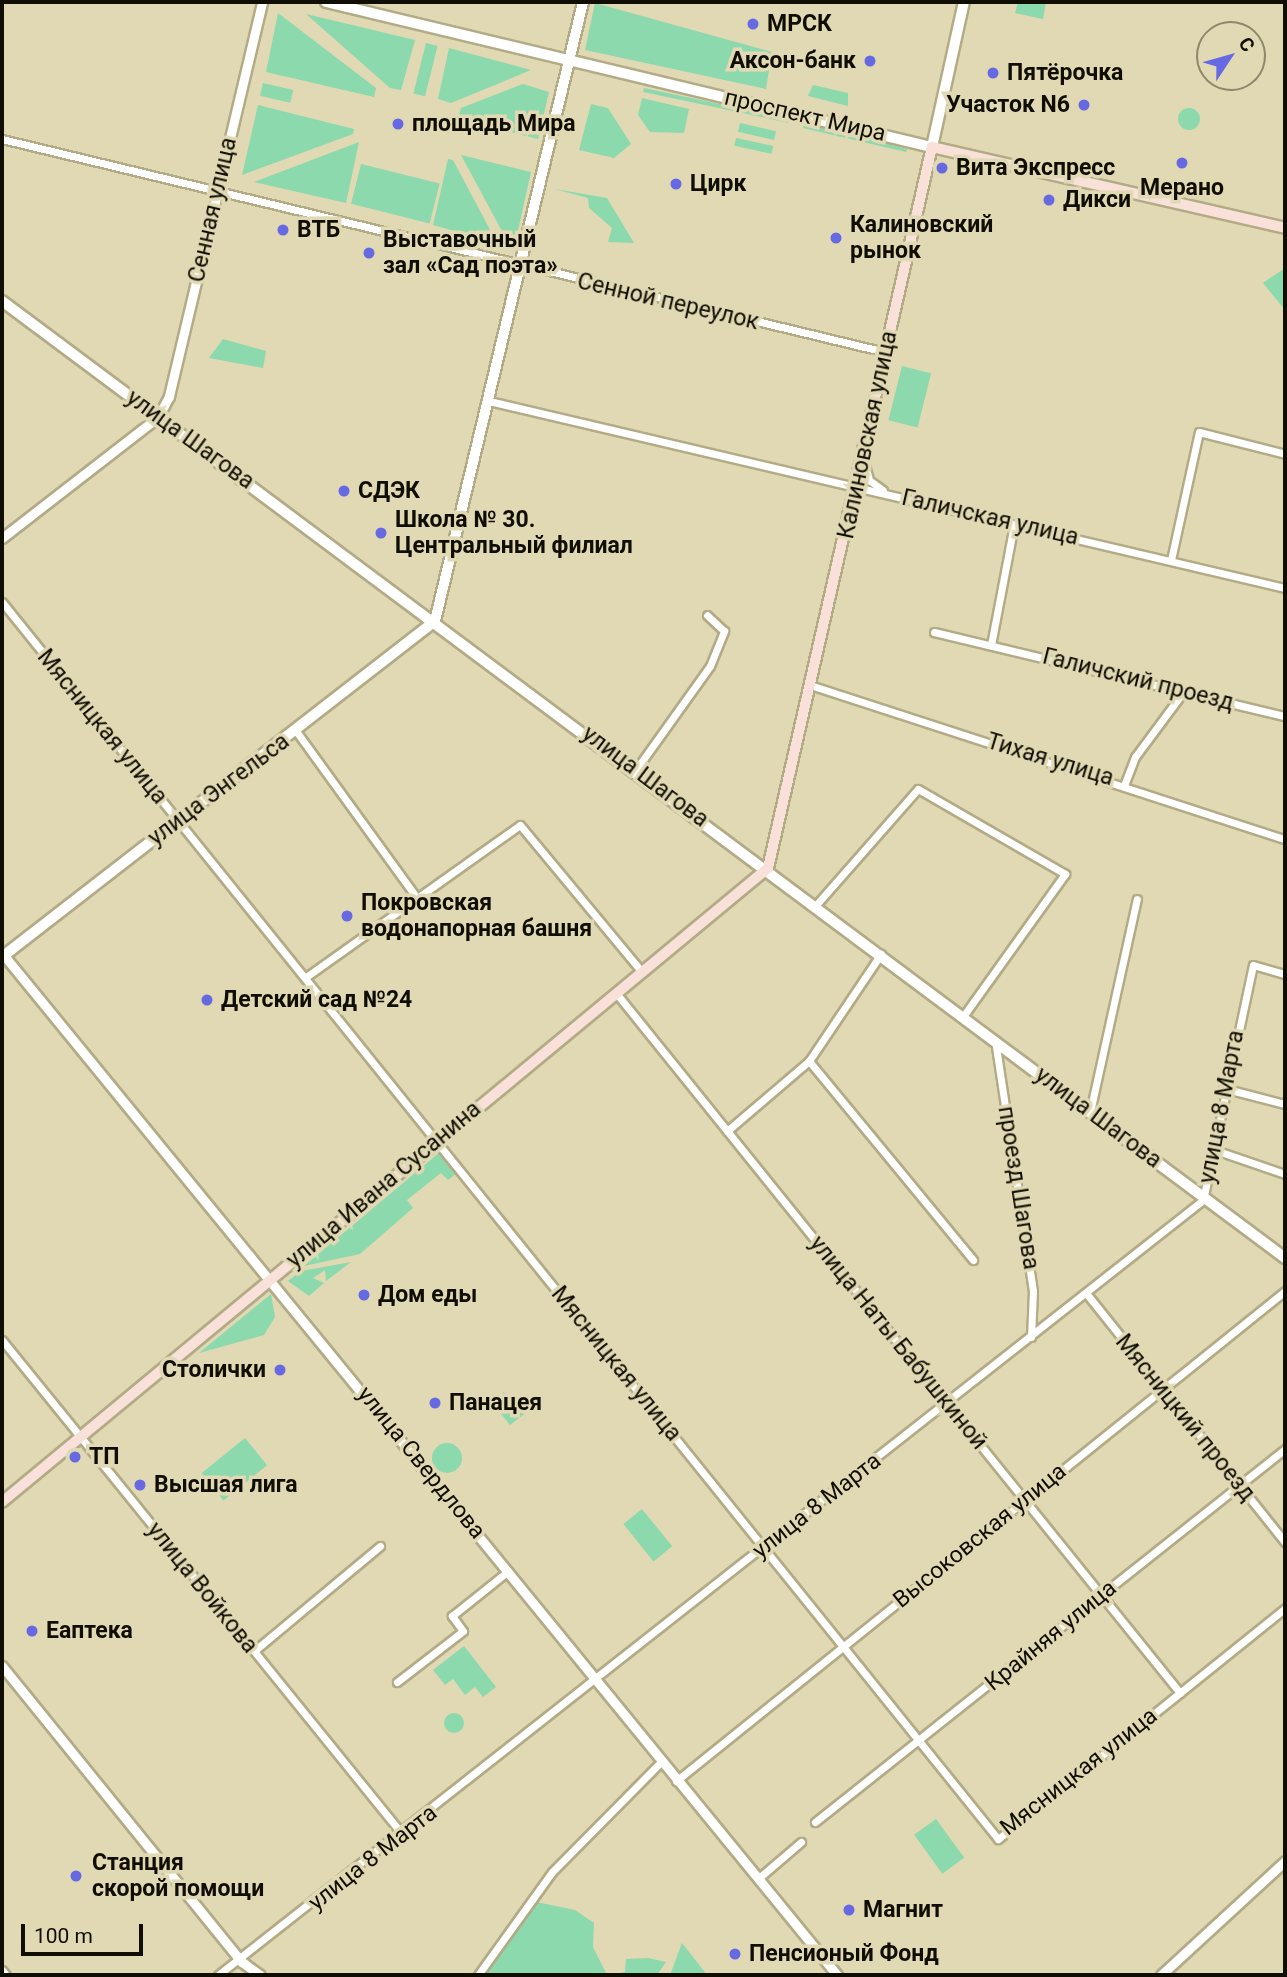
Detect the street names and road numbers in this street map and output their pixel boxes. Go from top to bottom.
street label: проспект Мира [722,84,888,148]
street label: Сенная улица [183,135,243,285]
street label: Сенной переулок [575,268,761,336]
street label: Калиновская улица [832,329,904,541]
street label: улица Шагова [121,384,259,496]
street label: Галичская улица [899,484,1081,552]
street label: Галичский проезд [1040,643,1236,717]
street label: Мясницкая улица [31,644,173,810]
street label: улица Шагова [576,720,714,834]
street label: улица Энгельса [143,728,295,852]
street label: Тихая улица [983,728,1117,792]
street label: улица 8 Марта [1194,1028,1250,1186]
street label: улица Шагова [1029,1061,1167,1175]
street label: улица Ивана Сусанина [281,1096,487,1274]
street label: проезд Шагова [991,1104,1045,1272]
street label: улица Наты Бабушкиной [803,1231,993,1455]
street label: Мясницкая улица [545,1281,687,1447]
street label: Мясницкий проезд [1109,1329,1261,1507]
street label: улица Свердлова [351,1381,491,1545]
street label: улица 8 Марта [747,1447,887,1565]
street label: Высоковская улица [888,1458,1072,1614]
street label: улица Войкова [141,1517,263,1659]
street label: Крайняя улица [980,1575,1122,1697]
street label: Мясницкая улица [995,1702,1163,1842]
street label: улица 8 Марта [303,1799,443,1917]

